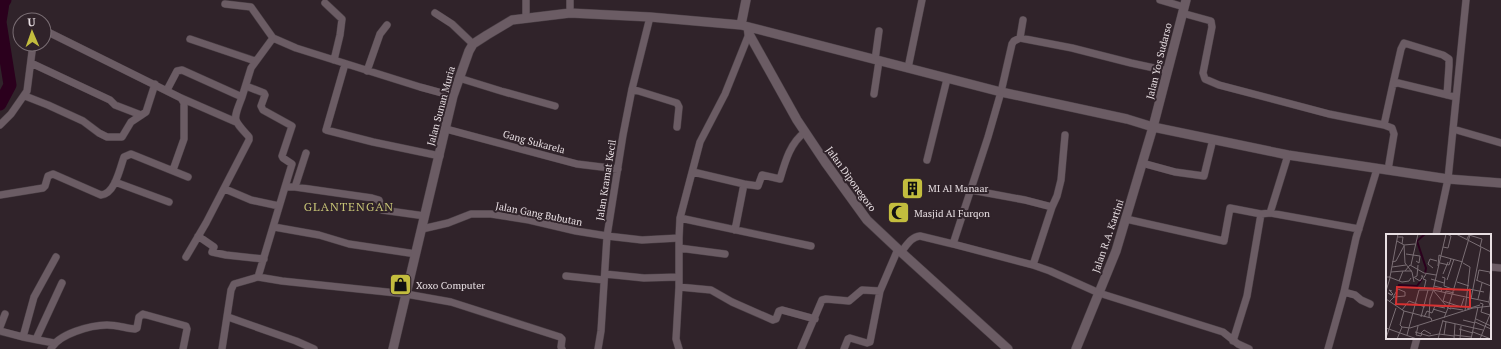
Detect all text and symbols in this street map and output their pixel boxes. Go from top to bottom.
north arrow [12,12,52,52]
text: U [27,15,36,29]
street label: Jalan Yos Sudarso [1143,21,1175,100]
street label: Jalan Sunan Muria [424,65,458,147]
street label: Gang Sukarela [501,127,567,157]
street label: Jalan Kramat Kecil [593,139,619,221]
street label: Jalan Diponegoro [823,144,879,214]
building icon: MI Al Manaar [899,175,925,201]
place label: MI Al Manaar [928,182,988,195]
street label: Jalan R.A. Kartini [1089,198,1127,274]
district label: GLANTENGAN [304,199,394,214]
street label: Jalan Gang Bubutan [494,199,584,229]
mosque icon: Masjid Al Furqon [885,200,911,226]
place label: Masjid Al Furqon [914,207,990,220]
inset map [1386,234,1491,339]
shop icon: Xoxo Computer [387,272,413,298]
place label: Xoxo Computer [416,279,485,292]

